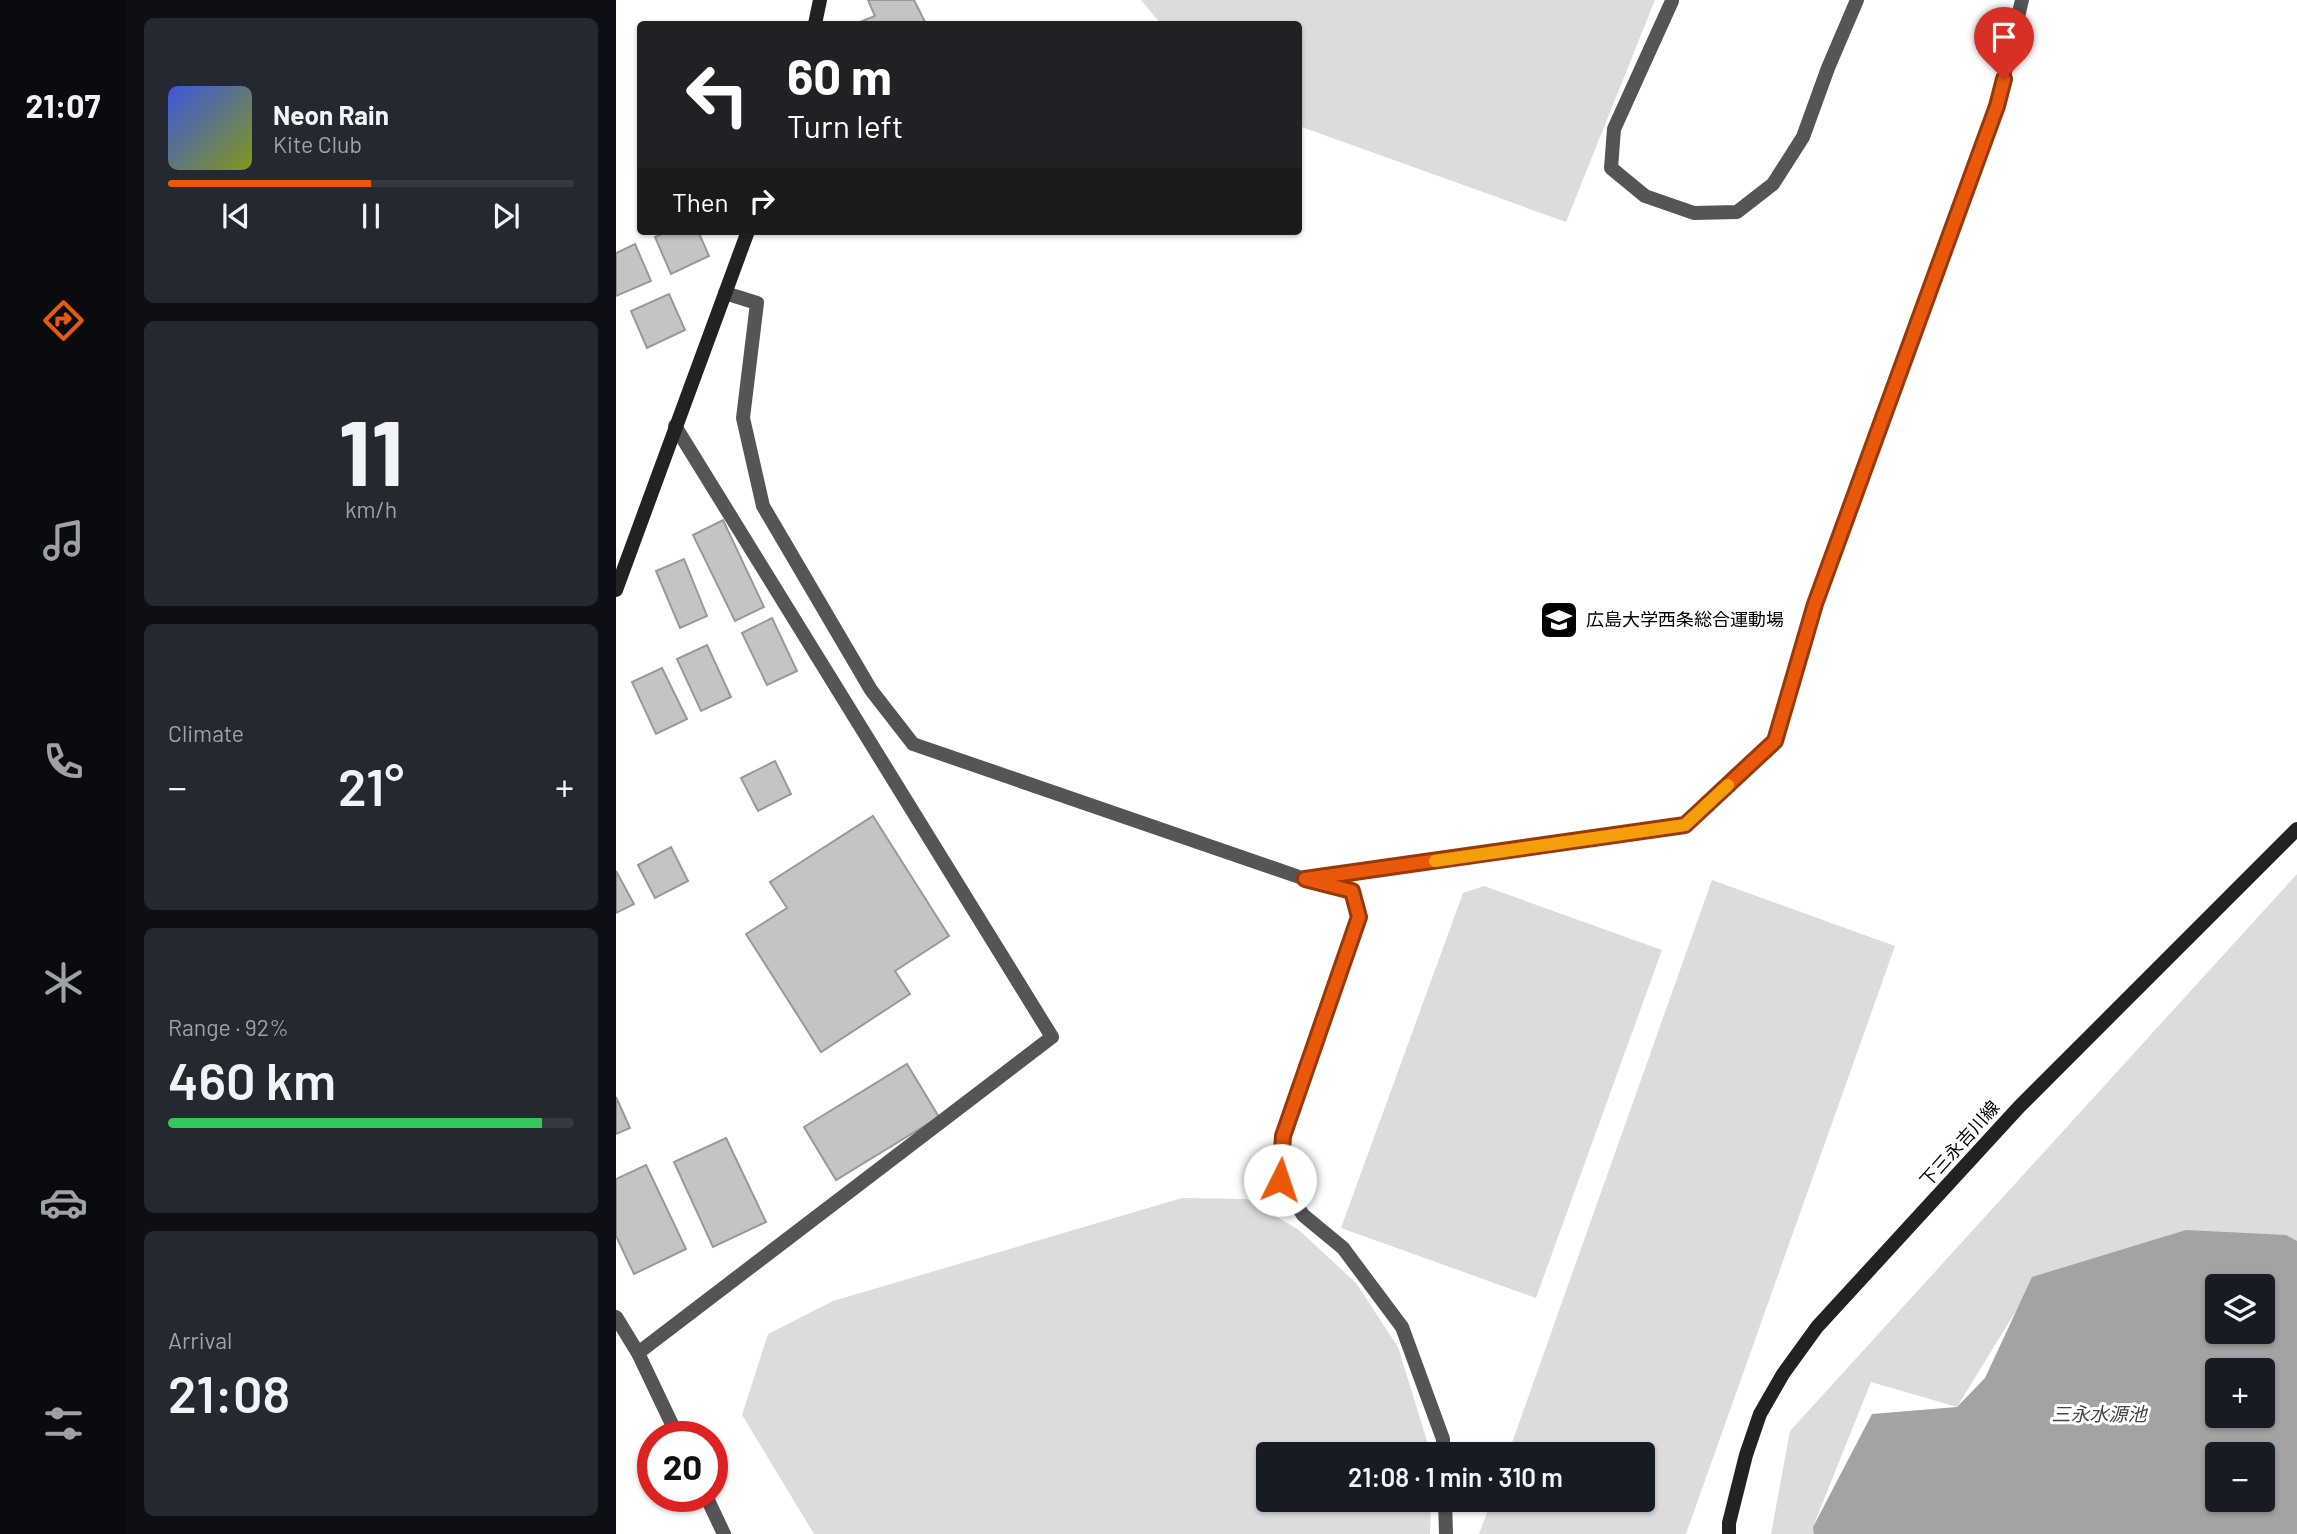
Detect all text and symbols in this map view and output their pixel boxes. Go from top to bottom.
pin [1974,7,2034,79]
icon: arrive [1985,18,2023,56]
text: 60 m [787,46,892,105]
icon: left [672,49,763,140]
text: 21:07 [26,86,100,124]
text: Neon Rain [273,99,389,130]
text: Turn left [787,106,904,144]
text: Kite Club [273,130,362,158]
icon: right [743,182,781,220]
text: Then [672,186,729,217]
icon: previous [217,197,255,235]
icon: pause [352,197,390,235]
icon: next [487,197,525,235]
icon: directions [39,296,88,345]
text: 11 [338,395,404,504]
text: km/h [345,495,397,523]
icon: music [39,516,88,565]
school or university icon: 広島大学西条総合運動場 [1538,599,1580,641]
place label: 広島大学西条総合運動場 [1586,608,1784,630]
text: Climate [168,719,244,747]
icon: phone [39,737,88,786]
text: 21° [338,754,404,816]
text: − [168,763,187,809]
text: + [555,763,574,809]
icon: climate [39,958,88,1007]
text: Range · 92% [168,1013,289,1041]
text: 460 km [168,1048,336,1110]
street label: 下三永吉川線 [1915,1096,2004,1191]
position arrow [1243,1143,1317,1217]
icon: car [39,1178,88,1227]
map controls [2205,1274,2275,1512]
button: layers [2205,1274,2275,1344]
text: Arrival [168,1326,232,1354]
button: + [2205,1358,2275,1428]
text: 21:08 [168,1361,290,1423]
icon: filters [39,1399,88,1448]
water label: 三永水源池 [2051,1402,2148,1425]
speed limit sign: 20 [637,1421,728,1512]
button: − [2205,1442,2275,1512]
text: 21:08 · 1 min · 310 m [1348,1461,1563,1492]

